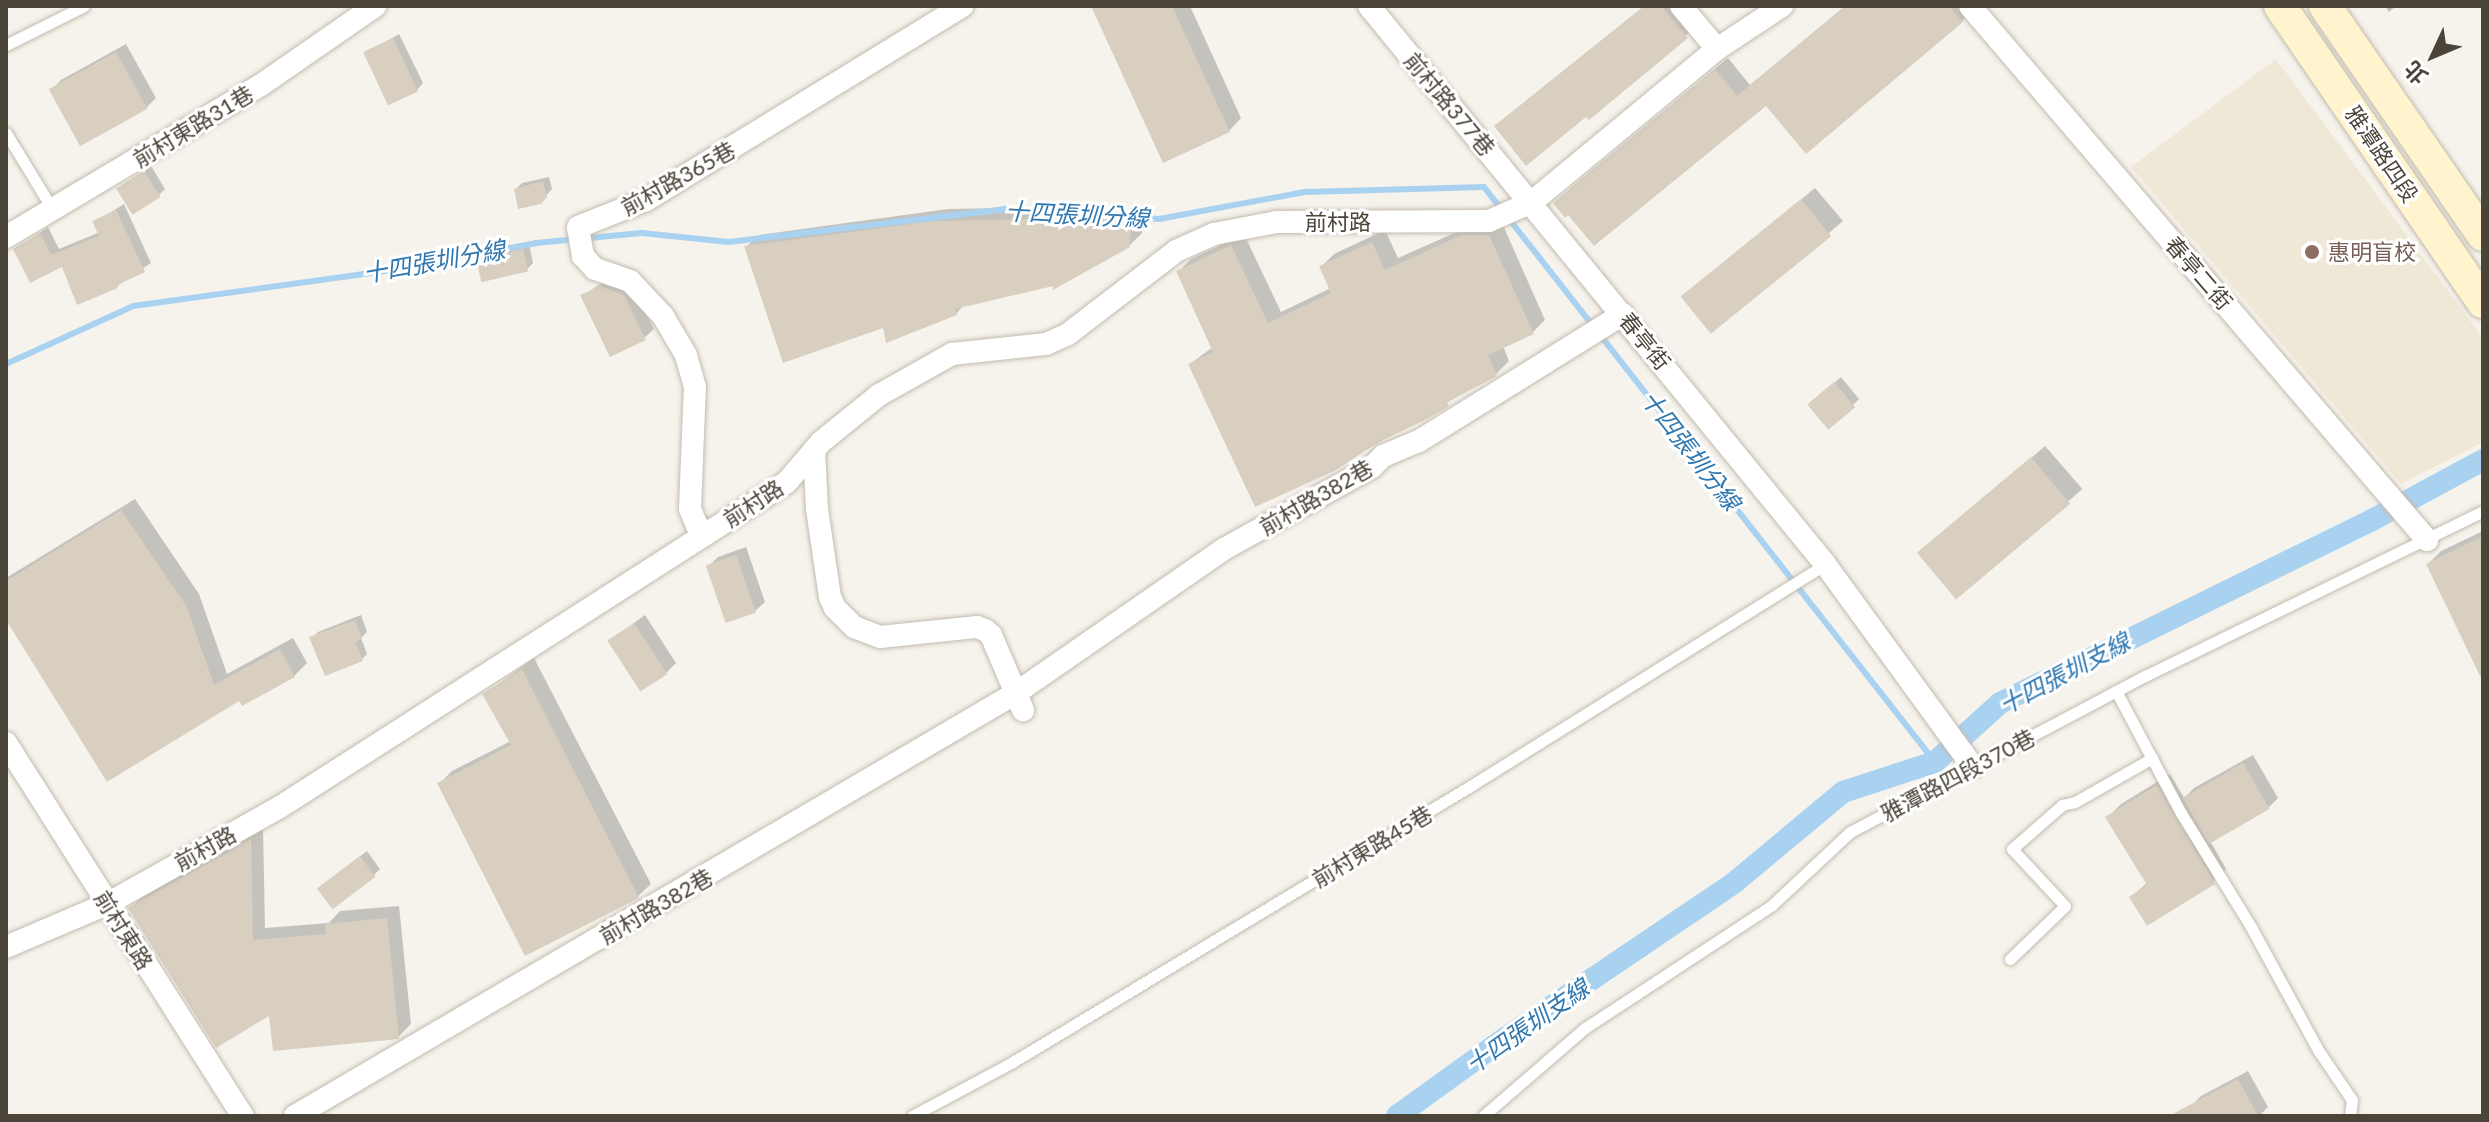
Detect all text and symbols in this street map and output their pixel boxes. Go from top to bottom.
north arrow [2393,16,2473,96]
street label: 前村路377巷 [1399,47,1501,161]
text: 北 [2398,56,2433,90]
street label: 前村東路31巷 [128,80,258,172]
street label: 雅潭路四段 [2340,101,2424,207]
street label: 前村路365巷 [616,136,740,220]
water label: 十四張圳分線 [1004,196,1150,232]
street label: 前村路 [1305,209,1371,235]
street label: 春亭二街 [2160,231,2238,315]
water label: 十四張圳分線 [361,234,507,288]
place label: 惠明盲校 [2328,239,2416,265]
marker: 惠明盲校 [2303,243,2321,261]
street label: 春亭街 [1614,307,1676,375]
water label: 十四張圳分線 [1635,384,1747,516]
street label: 前村路382巷 [1255,454,1377,540]
street label: 前村路 [718,474,788,532]
water label: 十四張圳支線 [1994,626,2134,720]
street label: 雅潭路四段370巷 [1877,723,2039,827]
street label: 前村東路45巷 [1307,800,1437,892]
street label: 前村路 [170,820,240,876]
street label: 前村路382巷 [595,863,717,949]
street label: 前村東路 [89,886,159,974]
water label: 十四張圳支線 [1460,973,1594,1079]

